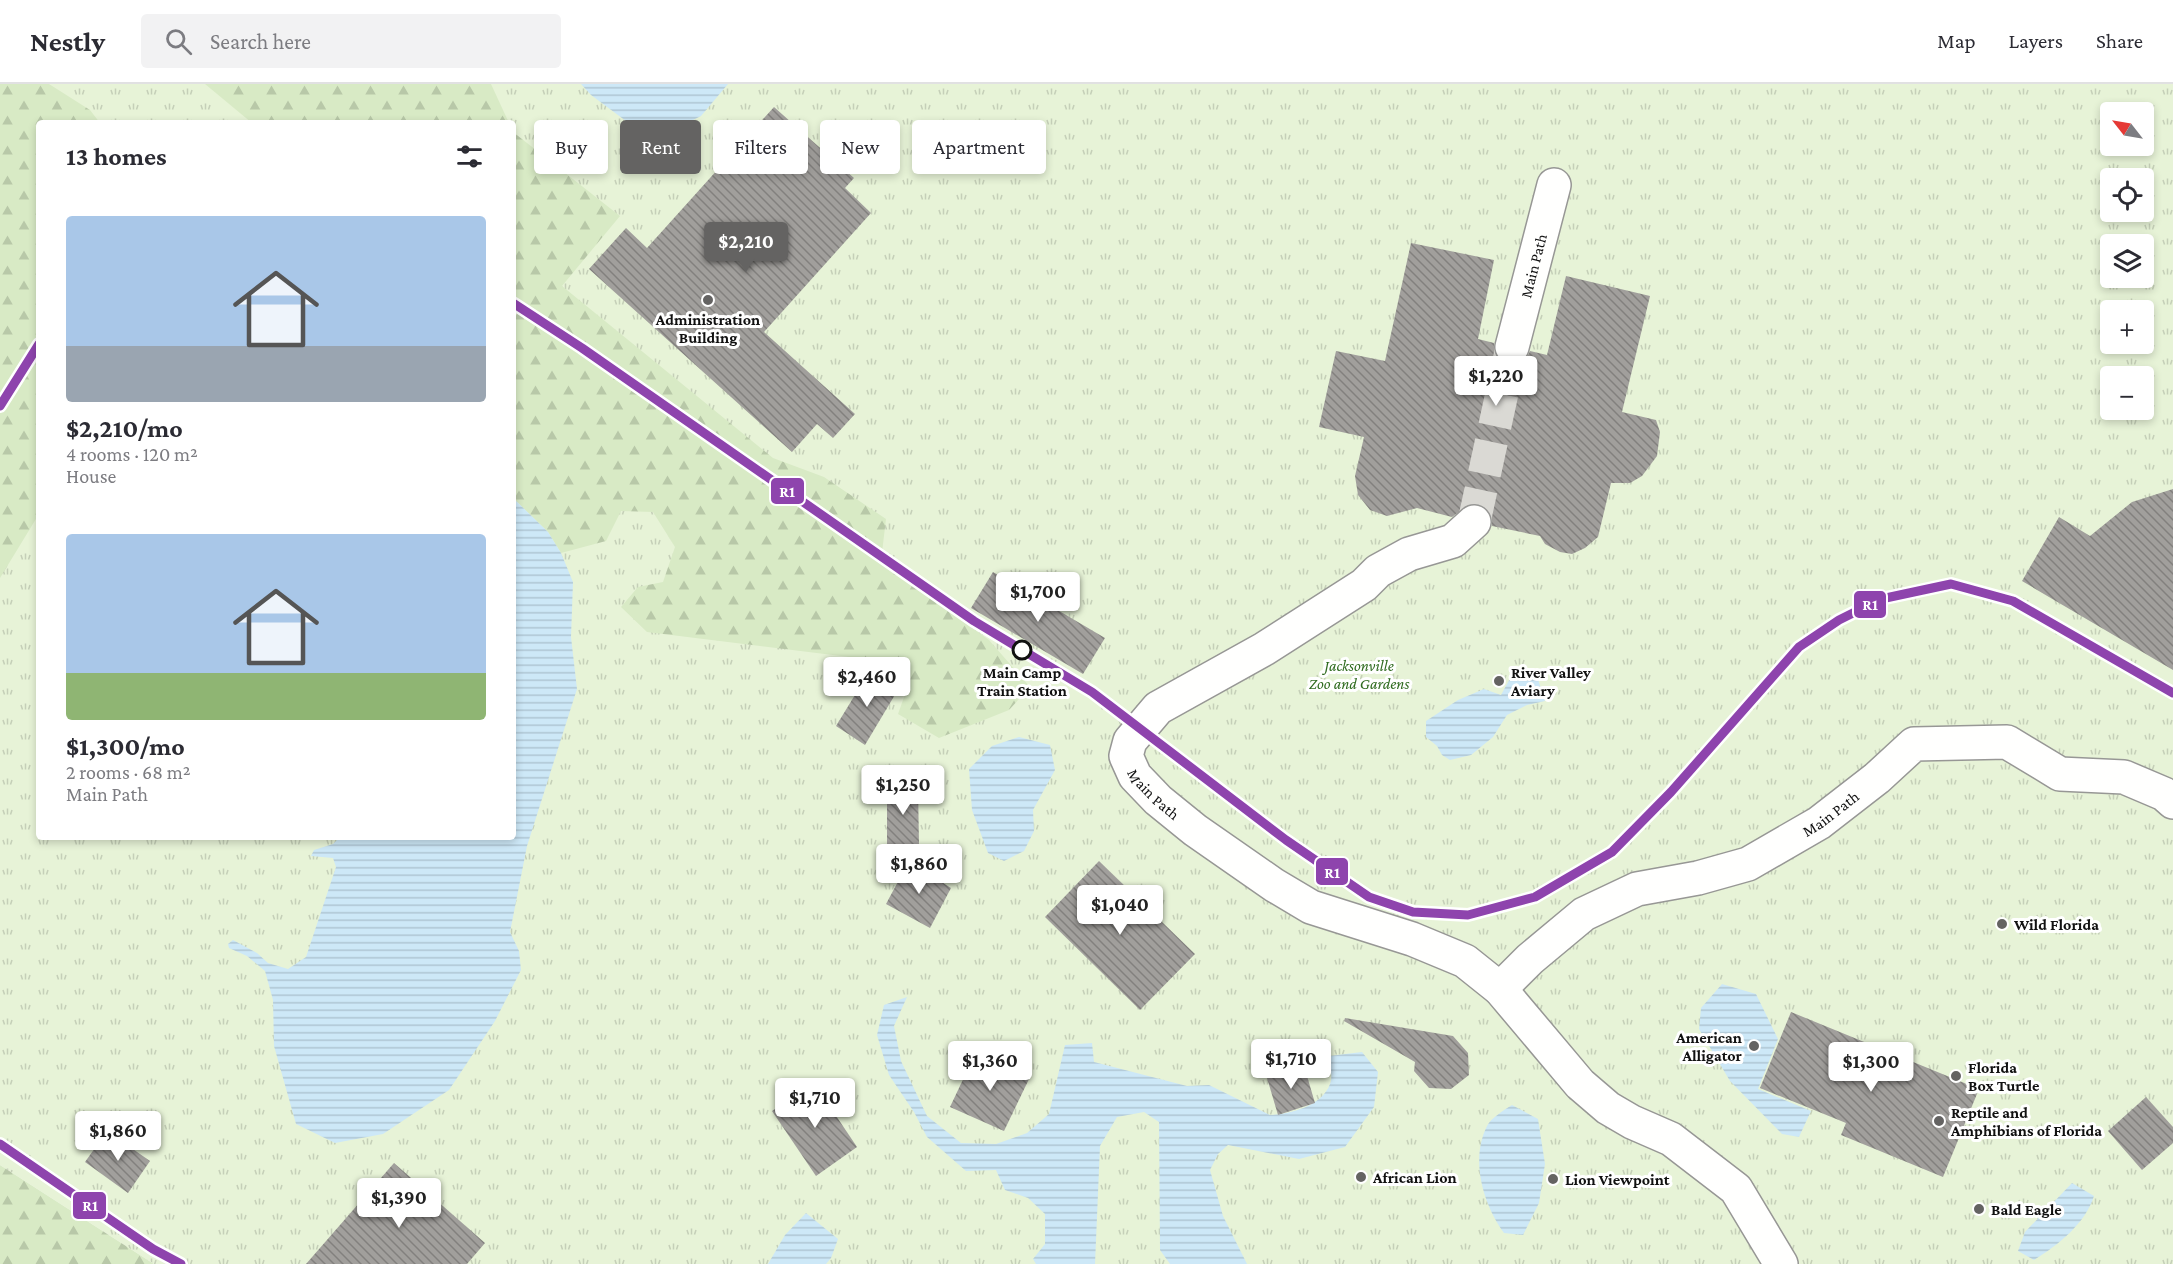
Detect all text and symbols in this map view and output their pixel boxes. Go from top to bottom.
search box [141,14,561,68]
icon: search [162,25,195,58]
text: Nestly [30,26,105,57]
text: Search here [210,29,311,54]
text: Map [1937,29,1976,53]
text: Layers [2009,29,2063,53]
text: Share [2096,29,2143,53]
north arrow [2100,102,2154,156]
map controls [2100,102,2154,420]
chip: Buy [534,120,608,174]
chip: Rent [620,120,701,174]
chip: Filters [713,120,808,174]
chip: New [820,120,900,174]
chip: Apartment [912,120,1046,174]
icon: filters [453,140,486,173]
text: 13 homes [66,142,167,171]
button: locate [2100,168,2154,222]
pin: $2,210 [697,222,795,273]
text: $2,210 [718,230,774,252]
street label: Main Path [1517,231,1550,300]
button: layers [2100,234,2154,288]
icon: home [222,255,330,363]
marker: Administration Building [701,293,715,307]
button: + [2100,300,2154,354]
place label: Administration Building [655,311,760,346]
pin: $1,220 [1447,356,1545,407]
text: $1,220 [1468,364,1524,386]
button: − [2100,366,2154,420]
text: $2,210/mo [66,414,183,443]
text: 4 rooms · 120 m² [66,443,198,465]
text: House [66,465,116,487]
line badge: R1 [770,477,805,505]
text: R1 [779,483,795,500]
pin: $1,700 [989,572,1087,623]
icon: home [222,573,330,681]
text: $1,700 [1010,580,1066,602]
line badge: R1 [1853,590,1887,619]
text: R1 [1862,596,1878,613]
marker: Main Camp Train Station [1012,640,1032,660]
pin: $2,460 [818,657,916,708]
park label: Jacksonville Zoo and Gardens [1309,657,1409,692]
place label: Main Camp Train Station [977,664,1067,699]
place label: River Valley Aviary [1510,664,1591,699]
text: $2,460 [837,665,897,687]
marker: River Valley Aviary [1492,674,1506,688]
text: $1,300/mo [66,732,185,761]
text: 2 rooms · 68 m² [66,761,191,783]
pin: $1,250 [854,765,952,816]
street label: Main Path [1124,766,1183,823]
text: $1,250 [875,773,931,795]
text: Main Path [66,783,148,805]
street label: Main Path [1799,787,1862,839]
pin: $1,860 [870,844,968,895]
text: $1,860 [890,852,948,874]
line badge: R1 [1315,857,1349,886]
text: R1 [1324,864,1340,881]
pin: $1,040 [1071,885,1169,936]
text: $1,040 [1091,893,1149,915]
place label: Wild Florida [2013,916,2099,933]
marker: Wild Florida [1995,917,2009,931]
place label: American Alligator [1675,1029,1743,1064]
pin: $1,710 [1242,1039,1340,1090]
marker: American Alligator [1747,1039,1761,1053]
pin: $1,360 [941,1041,1039,1092]
pin: $1,300 [1822,1042,1920,1093]
text: $1,710 [1265,1047,1317,1069]
text: $1,360 [962,1049,1018,1071]
text: $1,300 [1842,1050,1900,1072]
place label: Florida Box Turtle [1968,1059,2040,1094]
marker: Florida Box Turtle [1949,1069,1963,1083]
pin: $1,710 [766,1078,864,1129]
text: $1,710 [789,1086,841,1108]
place label: Reptile and Amphibians of Florida [1950,1104,2102,1139]
pin: $1,860 [69,1111,167,1162]
marker: Reptile and Amphibians of Florida [1932,1114,1946,1128]
text: $1,860 [89,1119,147,1141]
place label: African Lion [1372,1169,1457,1186]
marker: African Lion [1354,1170,1368,1184]
place label: Lion Viewpoint [1565,1171,1670,1188]
marker: Lion Viewpoint [1546,1172,1560,1186]
pin: $1,390 [350,1178,448,1229]
text: $1,390 [371,1186,427,1208]
line badge: R1 [72,1191,107,1220]
text: R1 [82,1197,98,1214]
place label: Bald Eagle [1991,1201,2062,1218]
marker: Bald Eagle [1972,1202,1986,1216]

